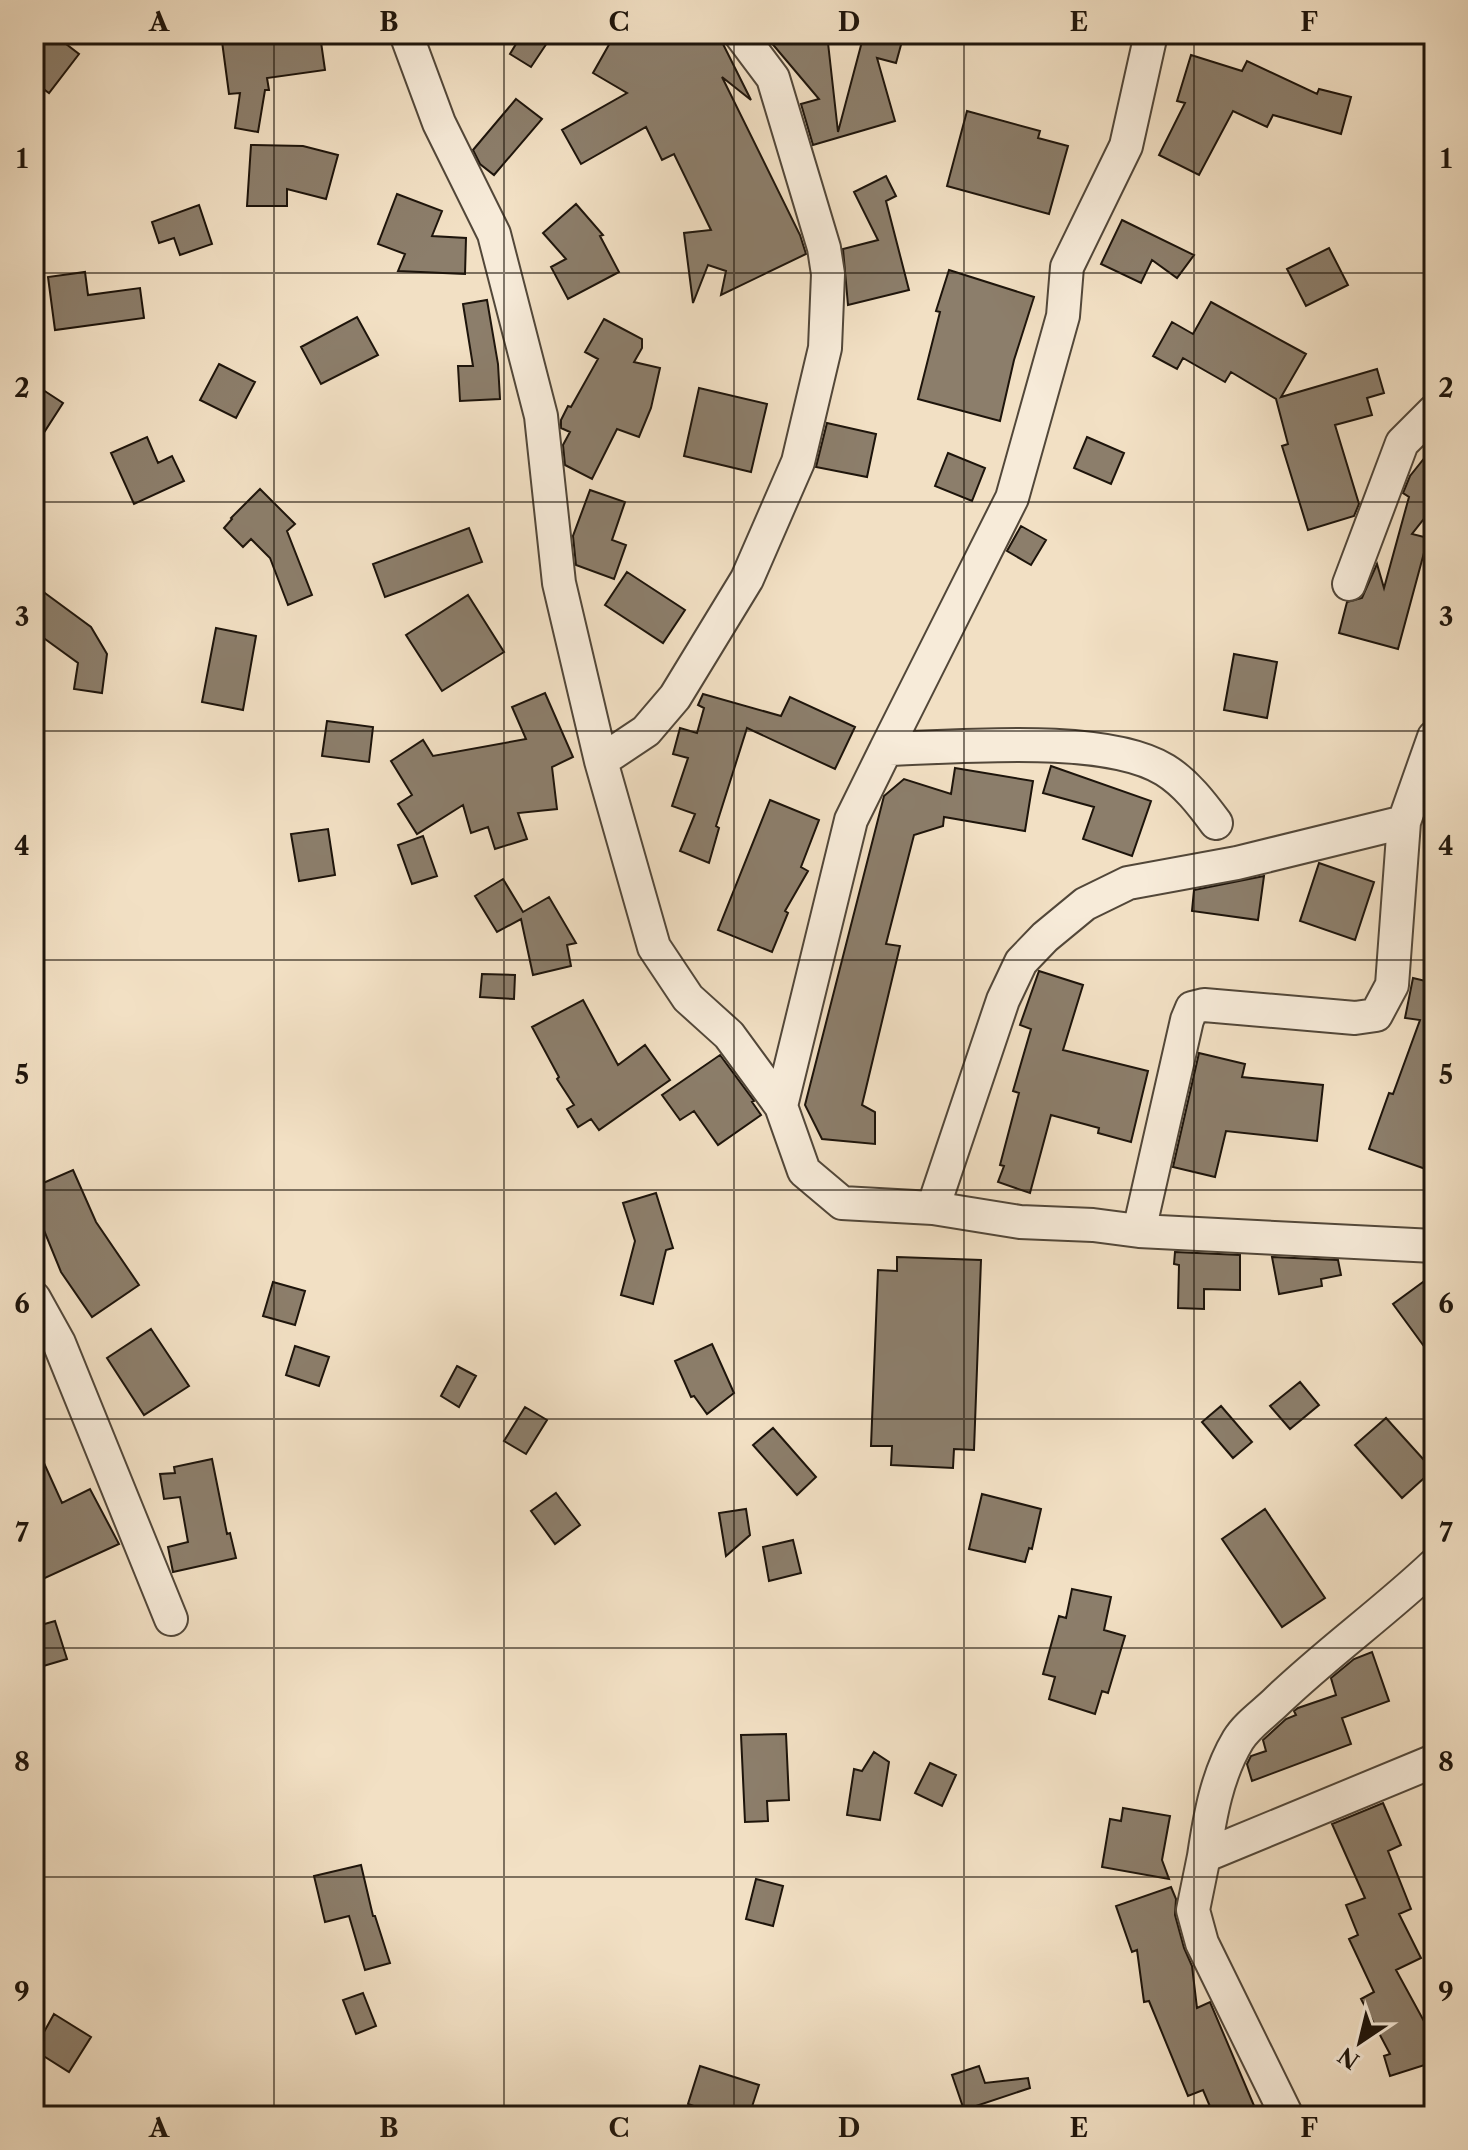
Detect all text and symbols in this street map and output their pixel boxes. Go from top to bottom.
text: A [148,6,170,38]
text: B [379,6,399,38]
text: C [609,6,629,38]
text: D [838,6,860,38]
text: E [1070,6,1088,38]
text: F [1300,6,1318,38]
text: 1 [16,143,28,175]
text: 1 [1440,143,1452,175]
text: 2 [14,372,30,404]
text: 2 [1438,372,1454,404]
text: 3 [15,601,29,633]
text: 3 [1439,601,1453,633]
text: 4 [14,830,30,862]
text: 4 [1438,830,1454,862]
text: 5 [15,1059,29,1091]
text: 5 [1439,1059,1453,1091]
text: 6 [14,1288,30,1320]
text: 6 [1438,1288,1454,1320]
text: 7 [15,1517,29,1549]
text: 7 [1439,1517,1453,1549]
text: 8 [14,1746,30,1778]
text: 8 [1438,1746,1454,1778]
text: 9 [14,1976,30,2008]
text: 9 [1438,1976,1454,2008]
north arrow [1320,2002,1400,2082]
text: N [1333,2041,1364,2075]
text: A [148,2112,170,2144]
text: B [379,2112,399,2144]
text: C [609,2112,629,2144]
text: D [838,2112,860,2144]
text: E [1070,2112,1088,2144]
text: F [1300,2112,1318,2144]

